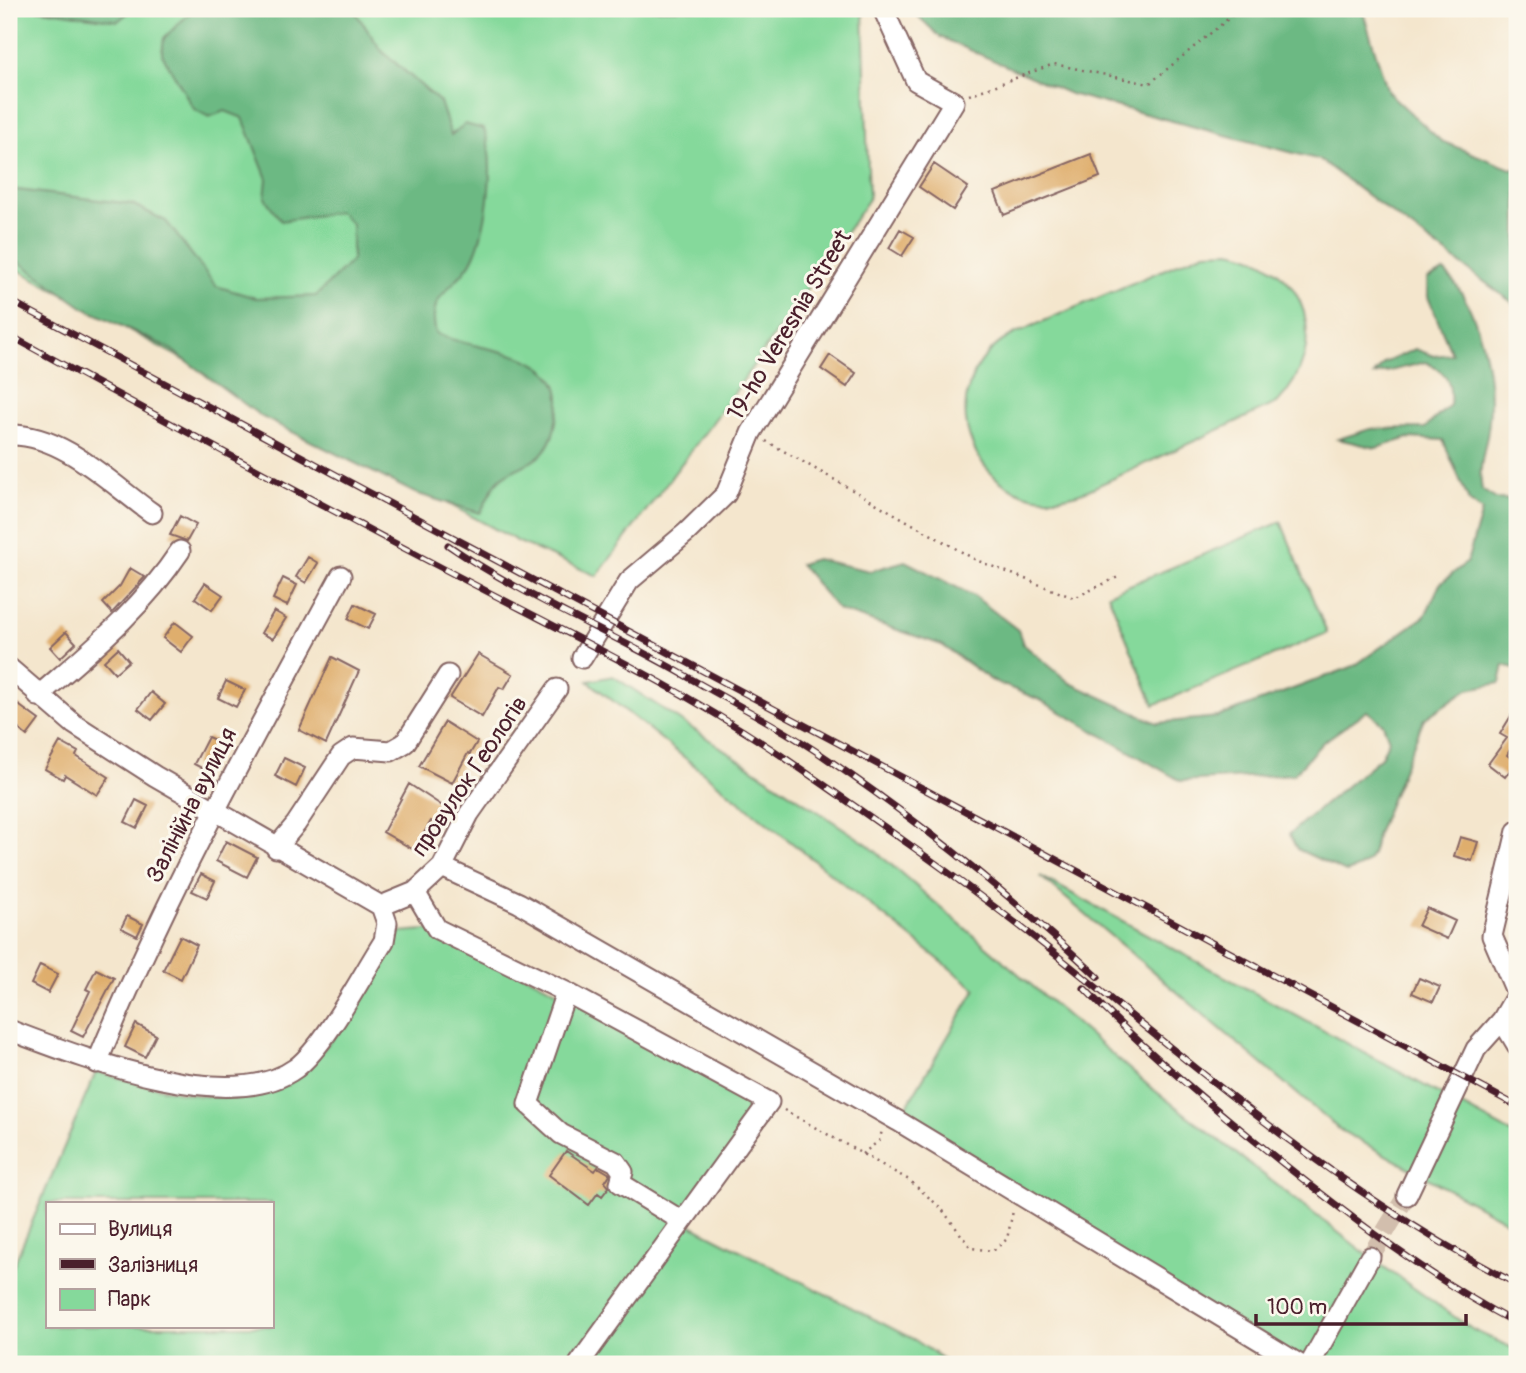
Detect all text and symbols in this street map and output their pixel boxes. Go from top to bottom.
street label: 19-ho Veresnia Street [721,224,858,426]
street label: провулок Геологів [405,690,534,862]
street label: Залінійна вулиця [140,723,243,888]
legend [46,1202,273,1328]
text: Вулиця [108,1216,172,1243]
text: Залізниця [108,1252,198,1279]
scale bar [1256,1282,1466,1326]
text: Парк [108,1286,151,1313]
text: 100 m [1267,1294,1327,1321]

